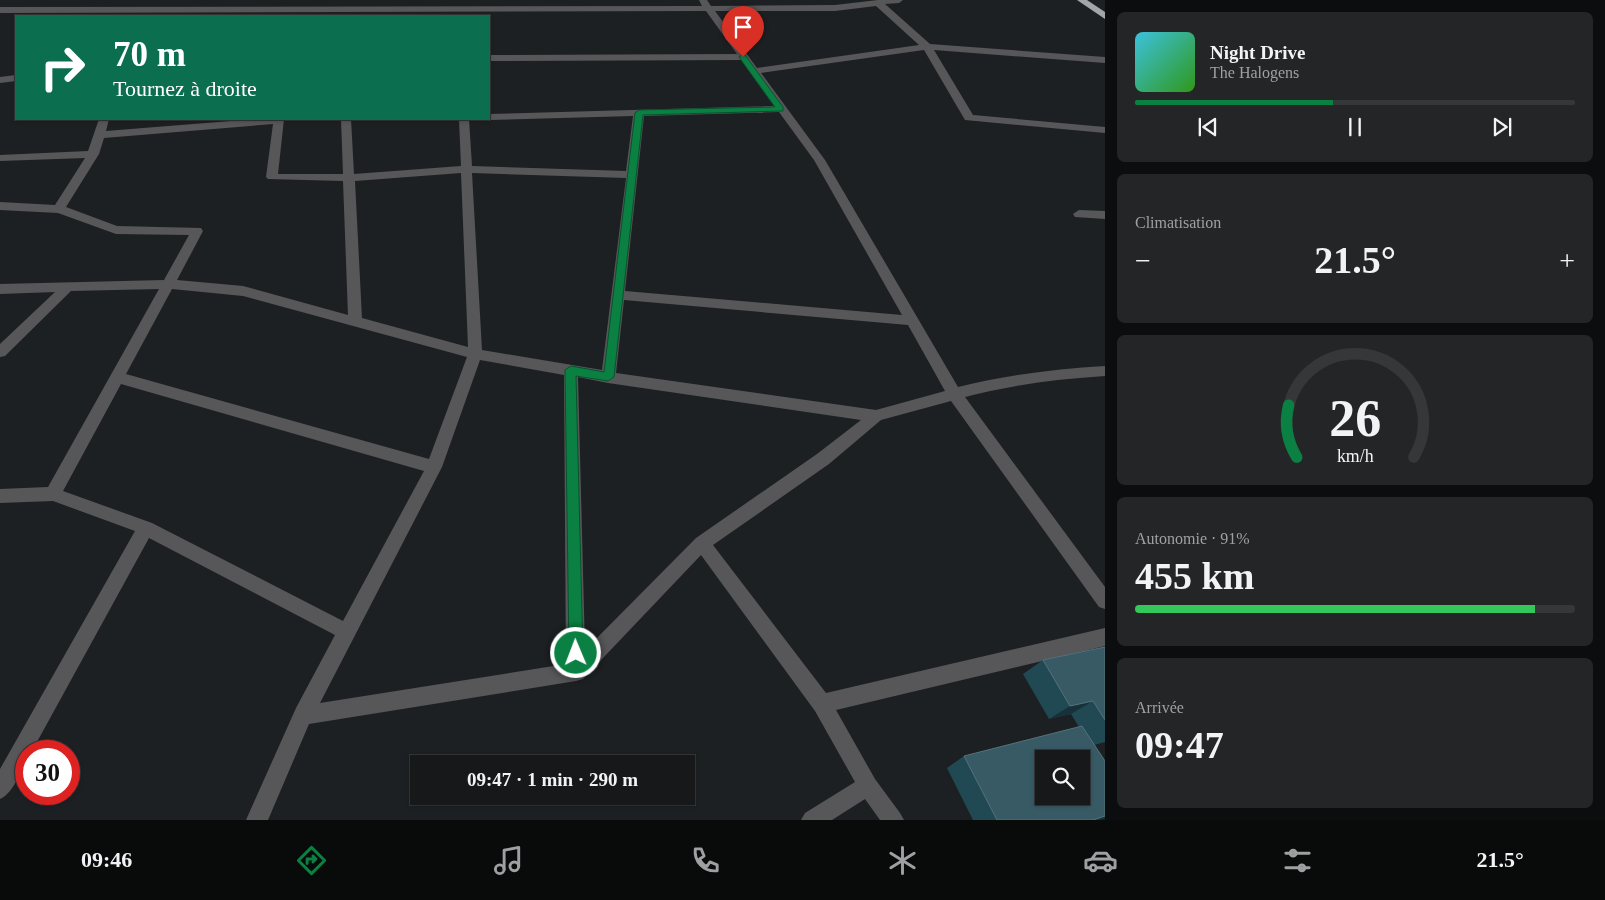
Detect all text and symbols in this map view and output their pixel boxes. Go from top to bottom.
pin [722,6,764,57]
icon: arrive [729,13,757,41]
icon: right [30,35,95,100]
text: 70 m [113,35,186,74]
text: Night Drive [1210,42,1306,63]
text: The Halogens [1210,64,1299,81]
text: Tournez à droite [113,76,257,101]
icon: previous [1194,113,1222,141]
icon: pause [1341,113,1369,141]
icon: next [1488,113,1516,141]
text: Climatisation [1135,214,1221,231]
text: 21.5° [1314,239,1396,281]
text: − [1135,245,1151,276]
text: + [1559,245,1575,276]
text: 26 [1329,390,1381,447]
text: km/h [1337,446,1373,466]
text: Autonomie · 91% [1135,530,1250,547]
text: 455 km [1135,555,1254,597]
position arrow [549,626,601,678]
text: Arrivée [1135,699,1184,716]
text: 09:47 [1135,724,1224,766]
speed limit sign: 30 [15,740,80,805]
map controls [1035,750,1090,805]
button: search [1035,750,1090,805]
text: 09:47 · 1 min · 290 m [467,769,638,790]
icon: directions [294,843,329,878]
icon: music [491,843,526,878]
icon: phone [688,843,723,878]
icon: climate [885,843,920,878]
icon: car [1083,843,1118,878]
icon: filters [1280,843,1315,878]
text: 09:46 [81,847,132,872]
text: 21.5° [1477,847,1524,872]

